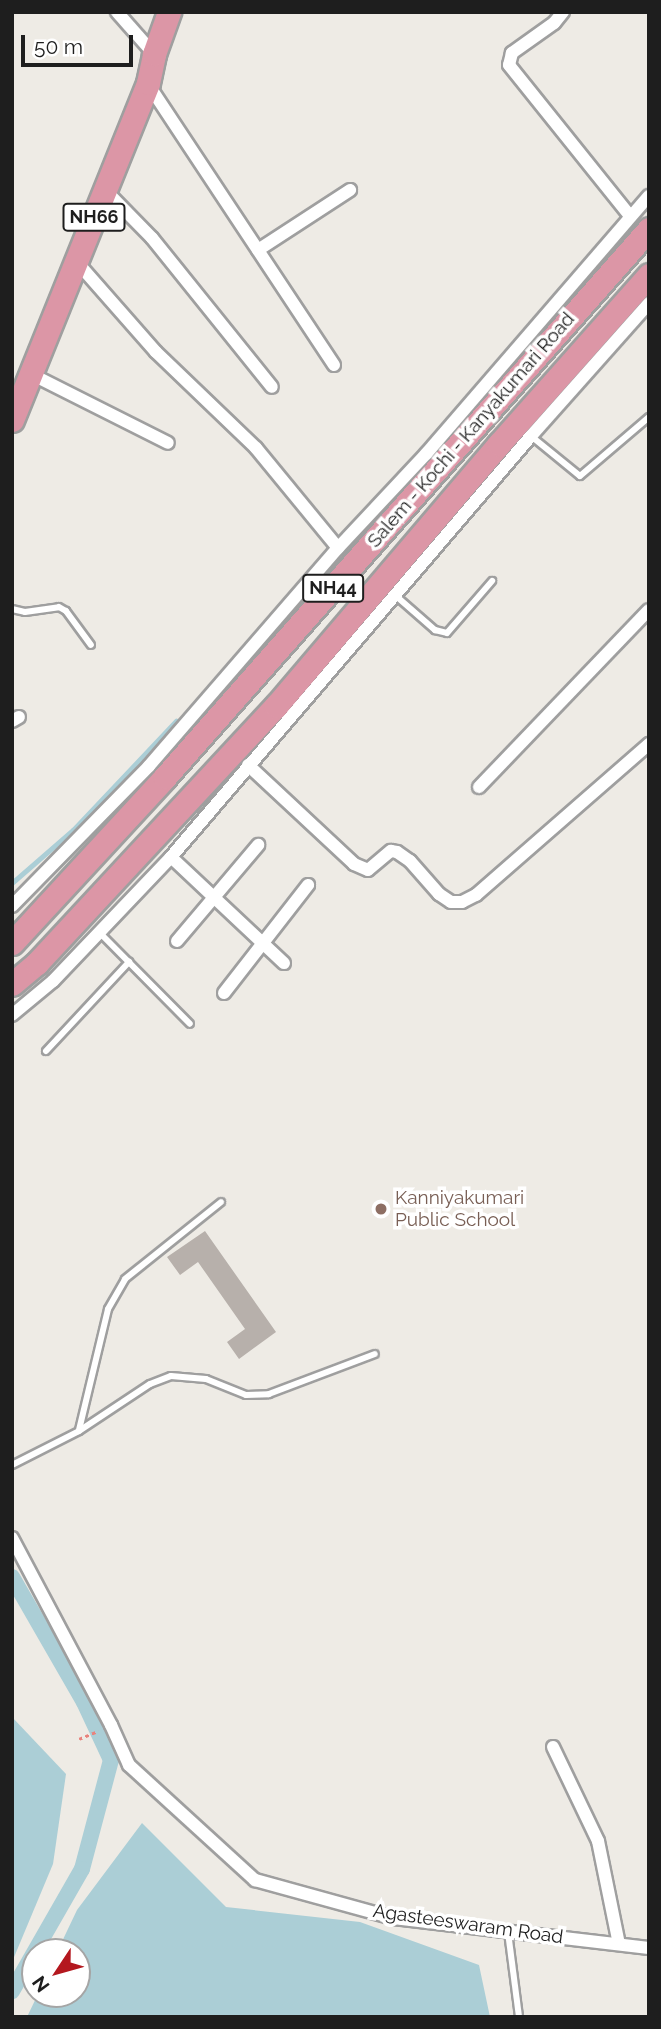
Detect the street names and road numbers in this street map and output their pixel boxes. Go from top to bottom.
road number: NH66 [62,202,126,232]
street label: Salem - Kochi - Kanyakumari Road [363,308,579,552]
road number: NH44 [302,574,364,602]
street label: Agasteeswaram Road [371,1899,565,1949]

